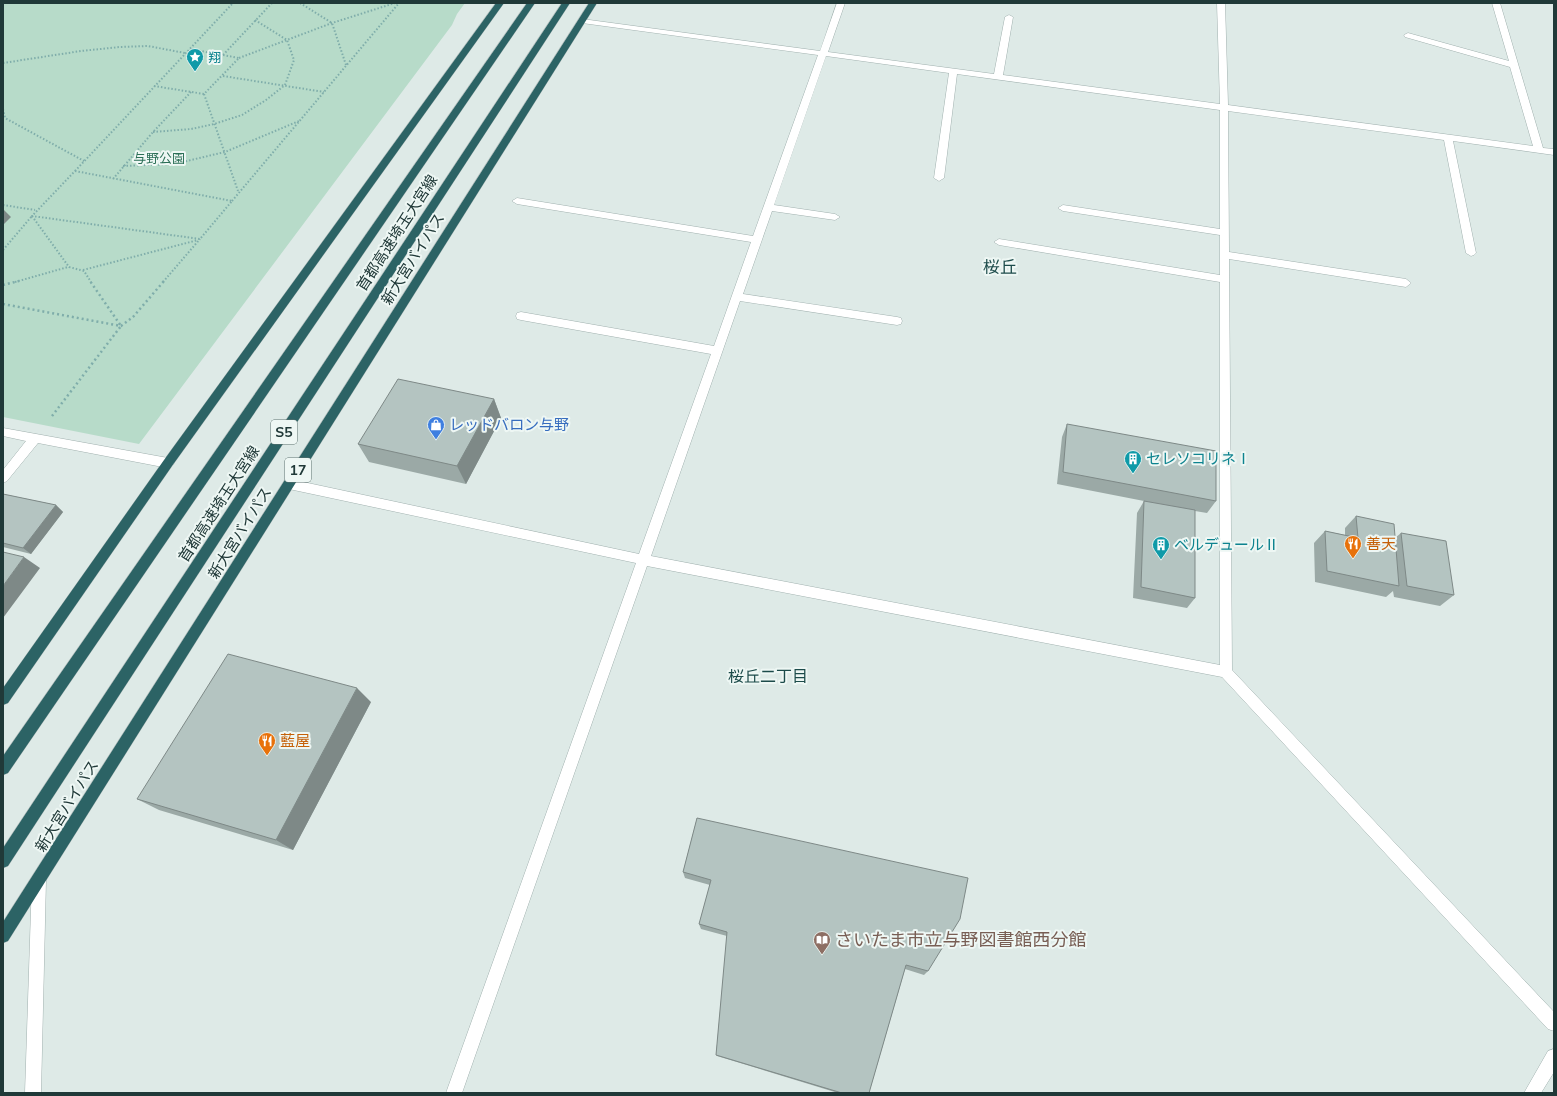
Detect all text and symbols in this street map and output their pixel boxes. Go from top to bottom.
place icon: 翔 [185,47,205,72]
place label: 翔 [208,49,221,65]
park label: 与野公園 [133,150,185,166]
street label: 首都高速埼玉大宮線 [352,171,441,295]
street label: 新大宮バイパス [377,209,448,308]
district label: 桜丘 [983,256,1017,277]
shop icon: レッドバロン与野 [426,415,446,440]
place label: レッドバロン与野 [449,415,569,434]
road number: S5 [271,420,297,444]
street label: 首都高速埼玉大宮線 [174,442,263,566]
building icon: セレソコリネⅠ [1123,449,1143,474]
place label: セレソコリネⅠ [1146,449,1251,468]
road number: 17 [285,458,311,482]
street label: 新大宮バイパス [204,483,275,582]
restaurant icon: 善天 [1343,534,1363,559]
place label: 善天 [1366,534,1396,553]
building icon: ベルデュールⅡ [1151,535,1171,560]
place label: ベルデュールⅡ [1174,535,1279,554]
district label: 桜丘二丁目 [728,666,808,686]
restaurant icon: 藍屋 [257,731,277,756]
place label: 藍屋 [280,731,310,750]
street label: 新大宮バイパス [31,756,102,855]
place label: さいたま市立与野図書館西分館 [835,928,1086,951]
library icon: さいたま市立与野図書館西分館 [812,930,832,955]

